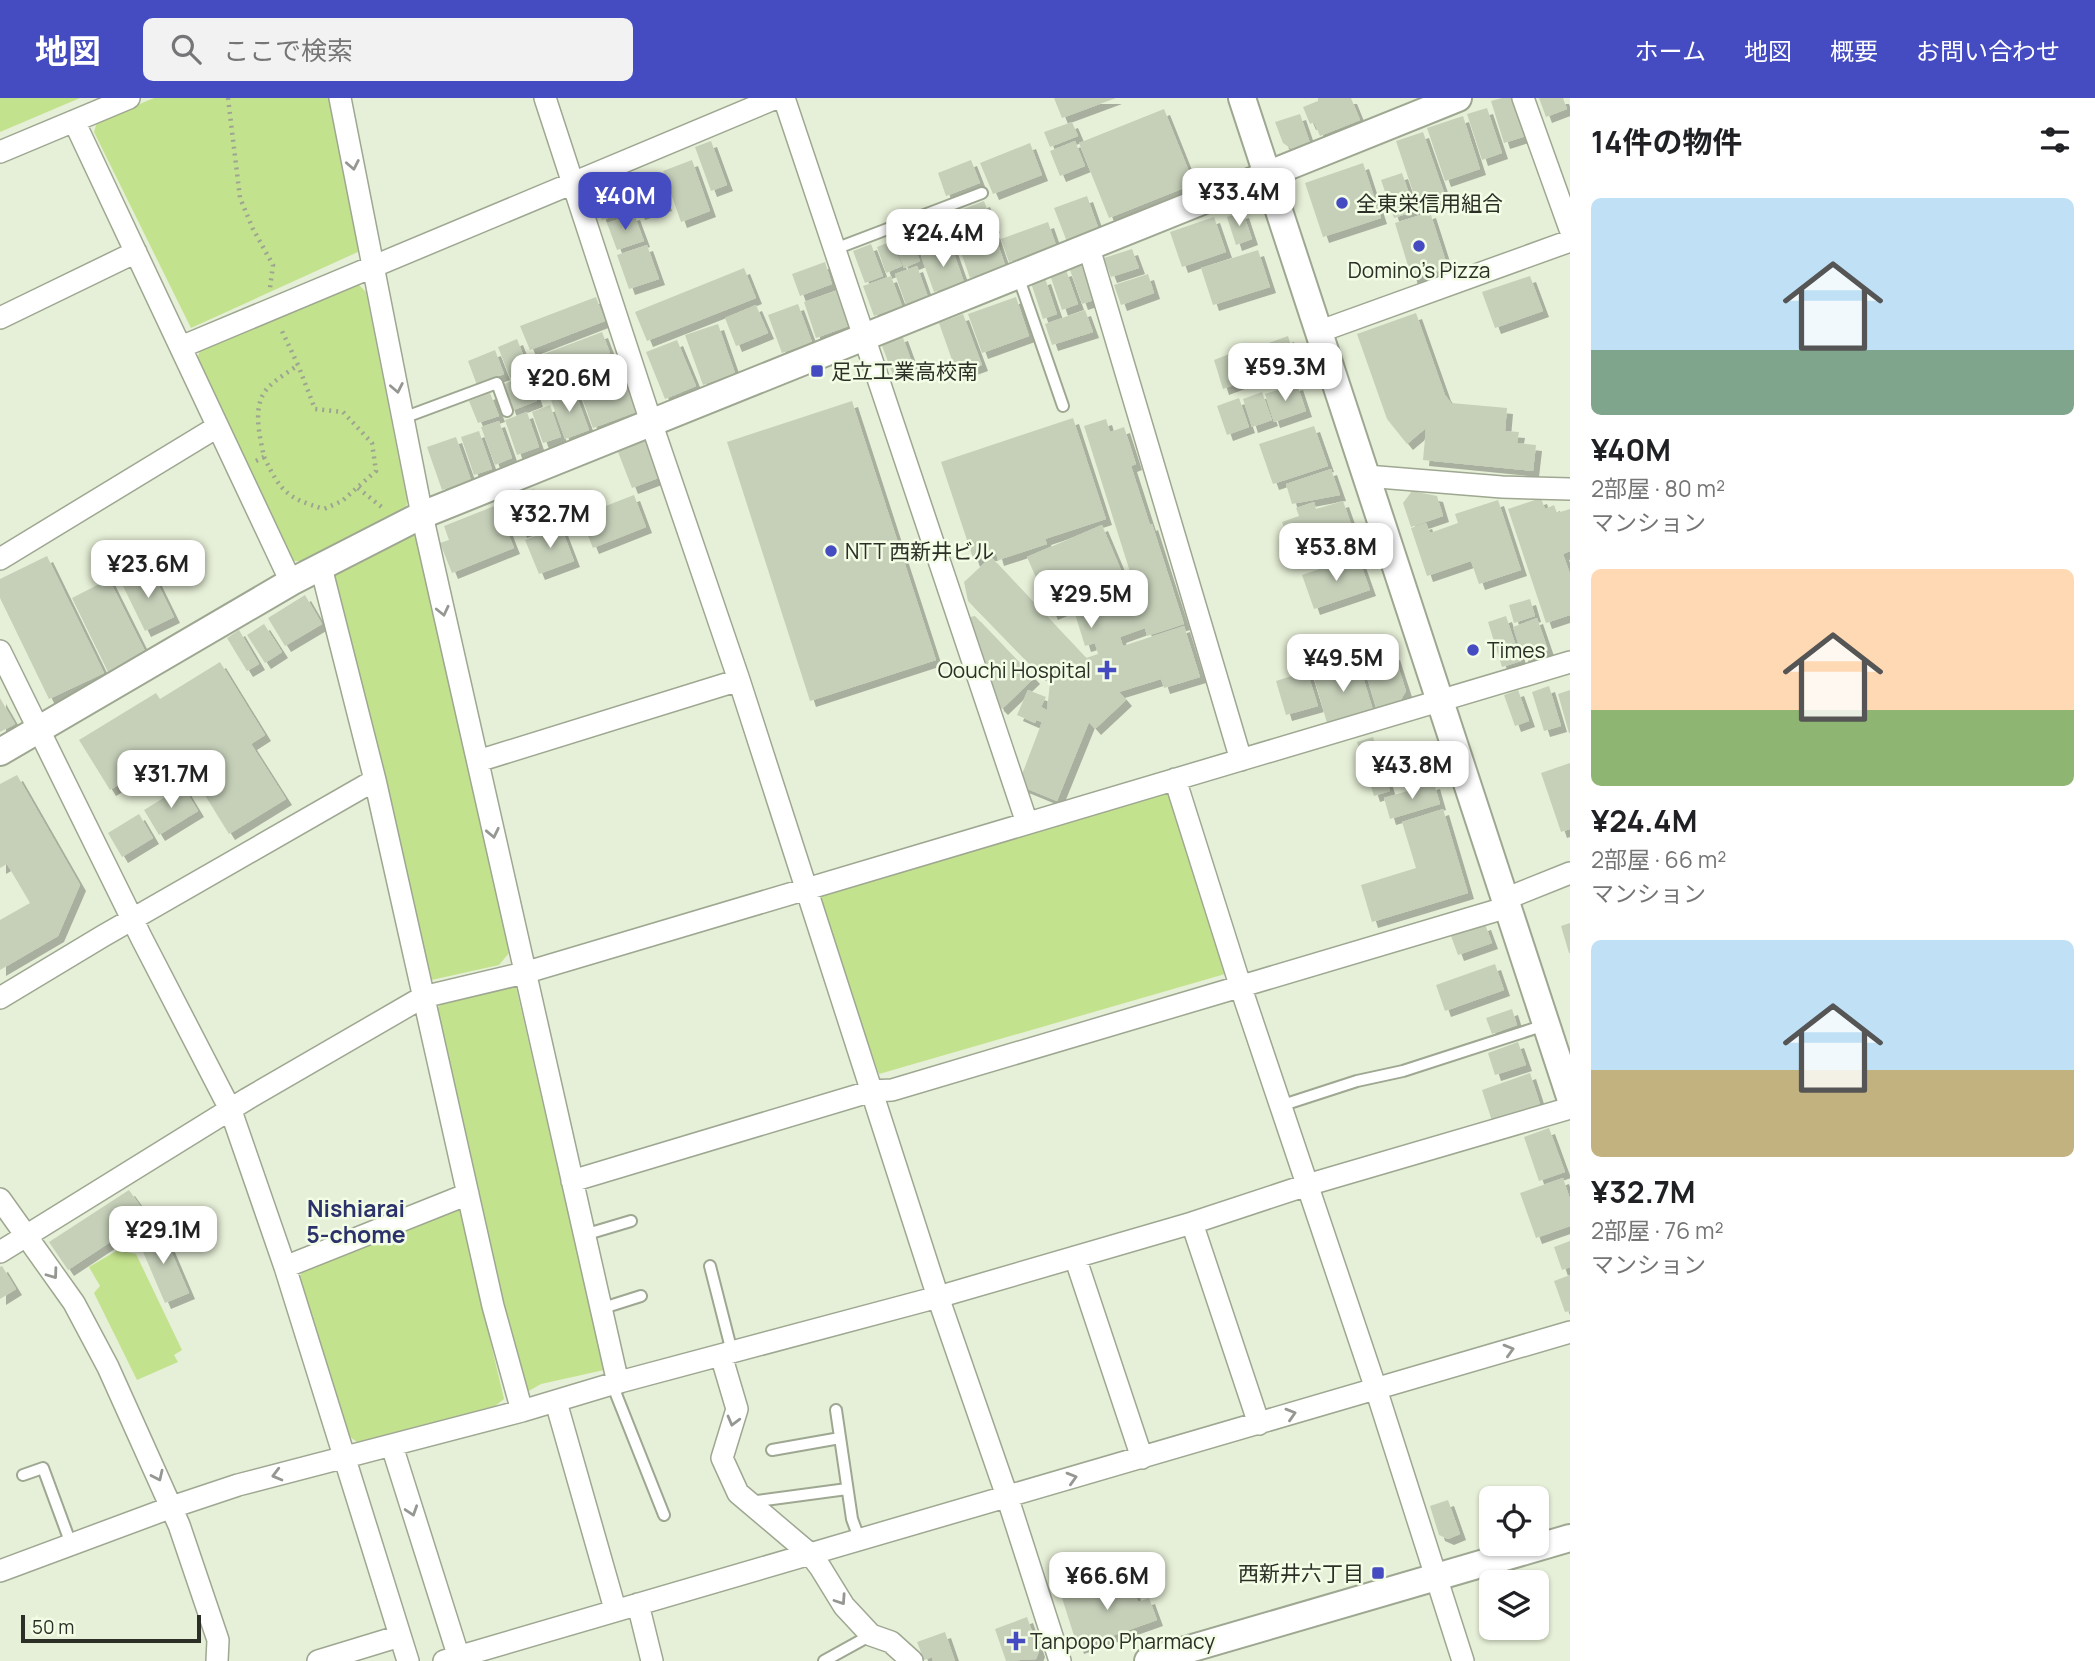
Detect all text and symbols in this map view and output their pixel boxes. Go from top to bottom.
search box [143,18,633,81]
text: 地図 [35,28,101,73]
icon: search [167,30,205,68]
text: ここで検索 [223,32,353,68]
text: ホーム [1635,34,1706,67]
text: 地図 [1744,34,1792,67]
text: 概要 [1830,34,1878,67]
text: お問い合わせ [1916,34,2060,67]
text: 14件の物件 [1591,121,1742,162]
icon: filters [2036,121,2074,159]
one-way arrow [345,159,360,171]
pin: ¥33.4M [1182,169,1296,228]
pin: ¥40M [584,172,666,232]
text: ¥33.4M [1198,175,1280,207]
text: ¥40M [594,179,656,211]
place label: 全東栄信用組合 [1356,189,1503,217]
marker: 全東栄信用組合 [1334,195,1350,211]
pin: ¥24.4M [886,209,1000,269]
text: ¥24.4M [902,216,984,248]
marker: Domino's Pizza [1411,238,1427,254]
icon: home [1770,243,1896,369]
place label: Domino's Pizza [1348,256,1490,284]
pin: ¥59.3M [1228,344,1342,403]
text: ¥59.3M [1244,350,1326,382]
pin: ¥20.6M [512,354,626,414]
place label: 足立工業高校南 [831,357,978,385]
text: ¥20.6M [527,361,611,393]
marker: 足立工業高校南 [809,363,825,379]
one-way arrow [388,382,403,394]
text: ¥40M [1591,429,1671,470]
text: 2部屋 · 80 m² [1591,472,1725,504]
pin: ¥32.7M [493,490,607,550]
text: ¥32.7M [510,497,590,529]
text: マンション [1591,506,1706,538]
pin: ¥53.8M [1279,524,1393,583]
text: ¥53.8M [1295,530,1377,562]
place label: NTT 西新井ビル [845,537,994,565]
pin: ¥23.6M [91,540,205,600]
marker: NTT 西新井ビル [823,543,839,559]
text: ¥23.6M [107,547,189,579]
pin: ¥29.5M [1034,570,1148,630]
text: ¥29.5M [1050,577,1132,609]
one-way arrow [435,605,450,617]
icon: home [1770,614,1896,740]
pin: ¥49.5M [1286,634,1400,694]
place label: Times [1487,636,1545,664]
text: ¥49.5M [1303,641,1383,673]
marker: Times [1465,642,1481,658]
place label: Oouchi Hospital [938,656,1091,684]
marker: Oouchi Hospital [1097,660,1117,680]
pin: ¥43.8M [1355,742,1469,801]
text: ¥43.8M [1372,748,1452,780]
pin: ¥31.7M [114,750,228,810]
text: ¥31.7M [133,757,209,789]
text: ¥24.4M [1591,800,1697,841]
one-way arrow [485,827,500,839]
text: 2部屋 · 66 m² [1591,843,1726,875]
text: マンション [1591,877,1706,909]
icon: home [1770,985,1896,1111]
text: ¥32.7M [1591,1171,1695,1212]
district label: Nishiarai 5-chome [306,1192,406,1250]
pin: ¥29.1M [106,1206,220,1266]
text: ¥29.1M [125,1213,201,1245]
text: 2部屋 · 76 m² [1591,1214,1724,1246]
text: マンション [1591,1248,1706,1280]
one-way arrow [45,1267,58,1279]
one-way arrow [1503,1343,1515,1358]
one-way arrow [1285,1408,1297,1423]
one-way arrow [727,1414,741,1426]
one-way arrow [271,1467,283,1481]
one-way arrow [150,1469,164,1481]
one-way arrow [1066,1471,1078,1486]
map controls [1479,1486,1549,1640]
button: locate [1479,1486,1549,1556]
one-way arrow [404,1505,419,1517]
pin: ¥66.6M [1050,1552,1164,1612]
text: ¥66.6M [1065,1559,1149,1591]
place label: 西新井六丁目 [1238,1559,1364,1587]
marker: 西新井六丁目 [1370,1565,1386,1581]
button: layers [1479,1570,1549,1640]
one-way arrow [833,1592,845,1605]
scale bar [21,1612,201,1644]
text: 50 m [32,1614,74,1640]
place label: Tanpopo Pharmacy [1030,1627,1215,1655]
marker: Tanpopo Pharmacy [1008,1633,1024,1649]

